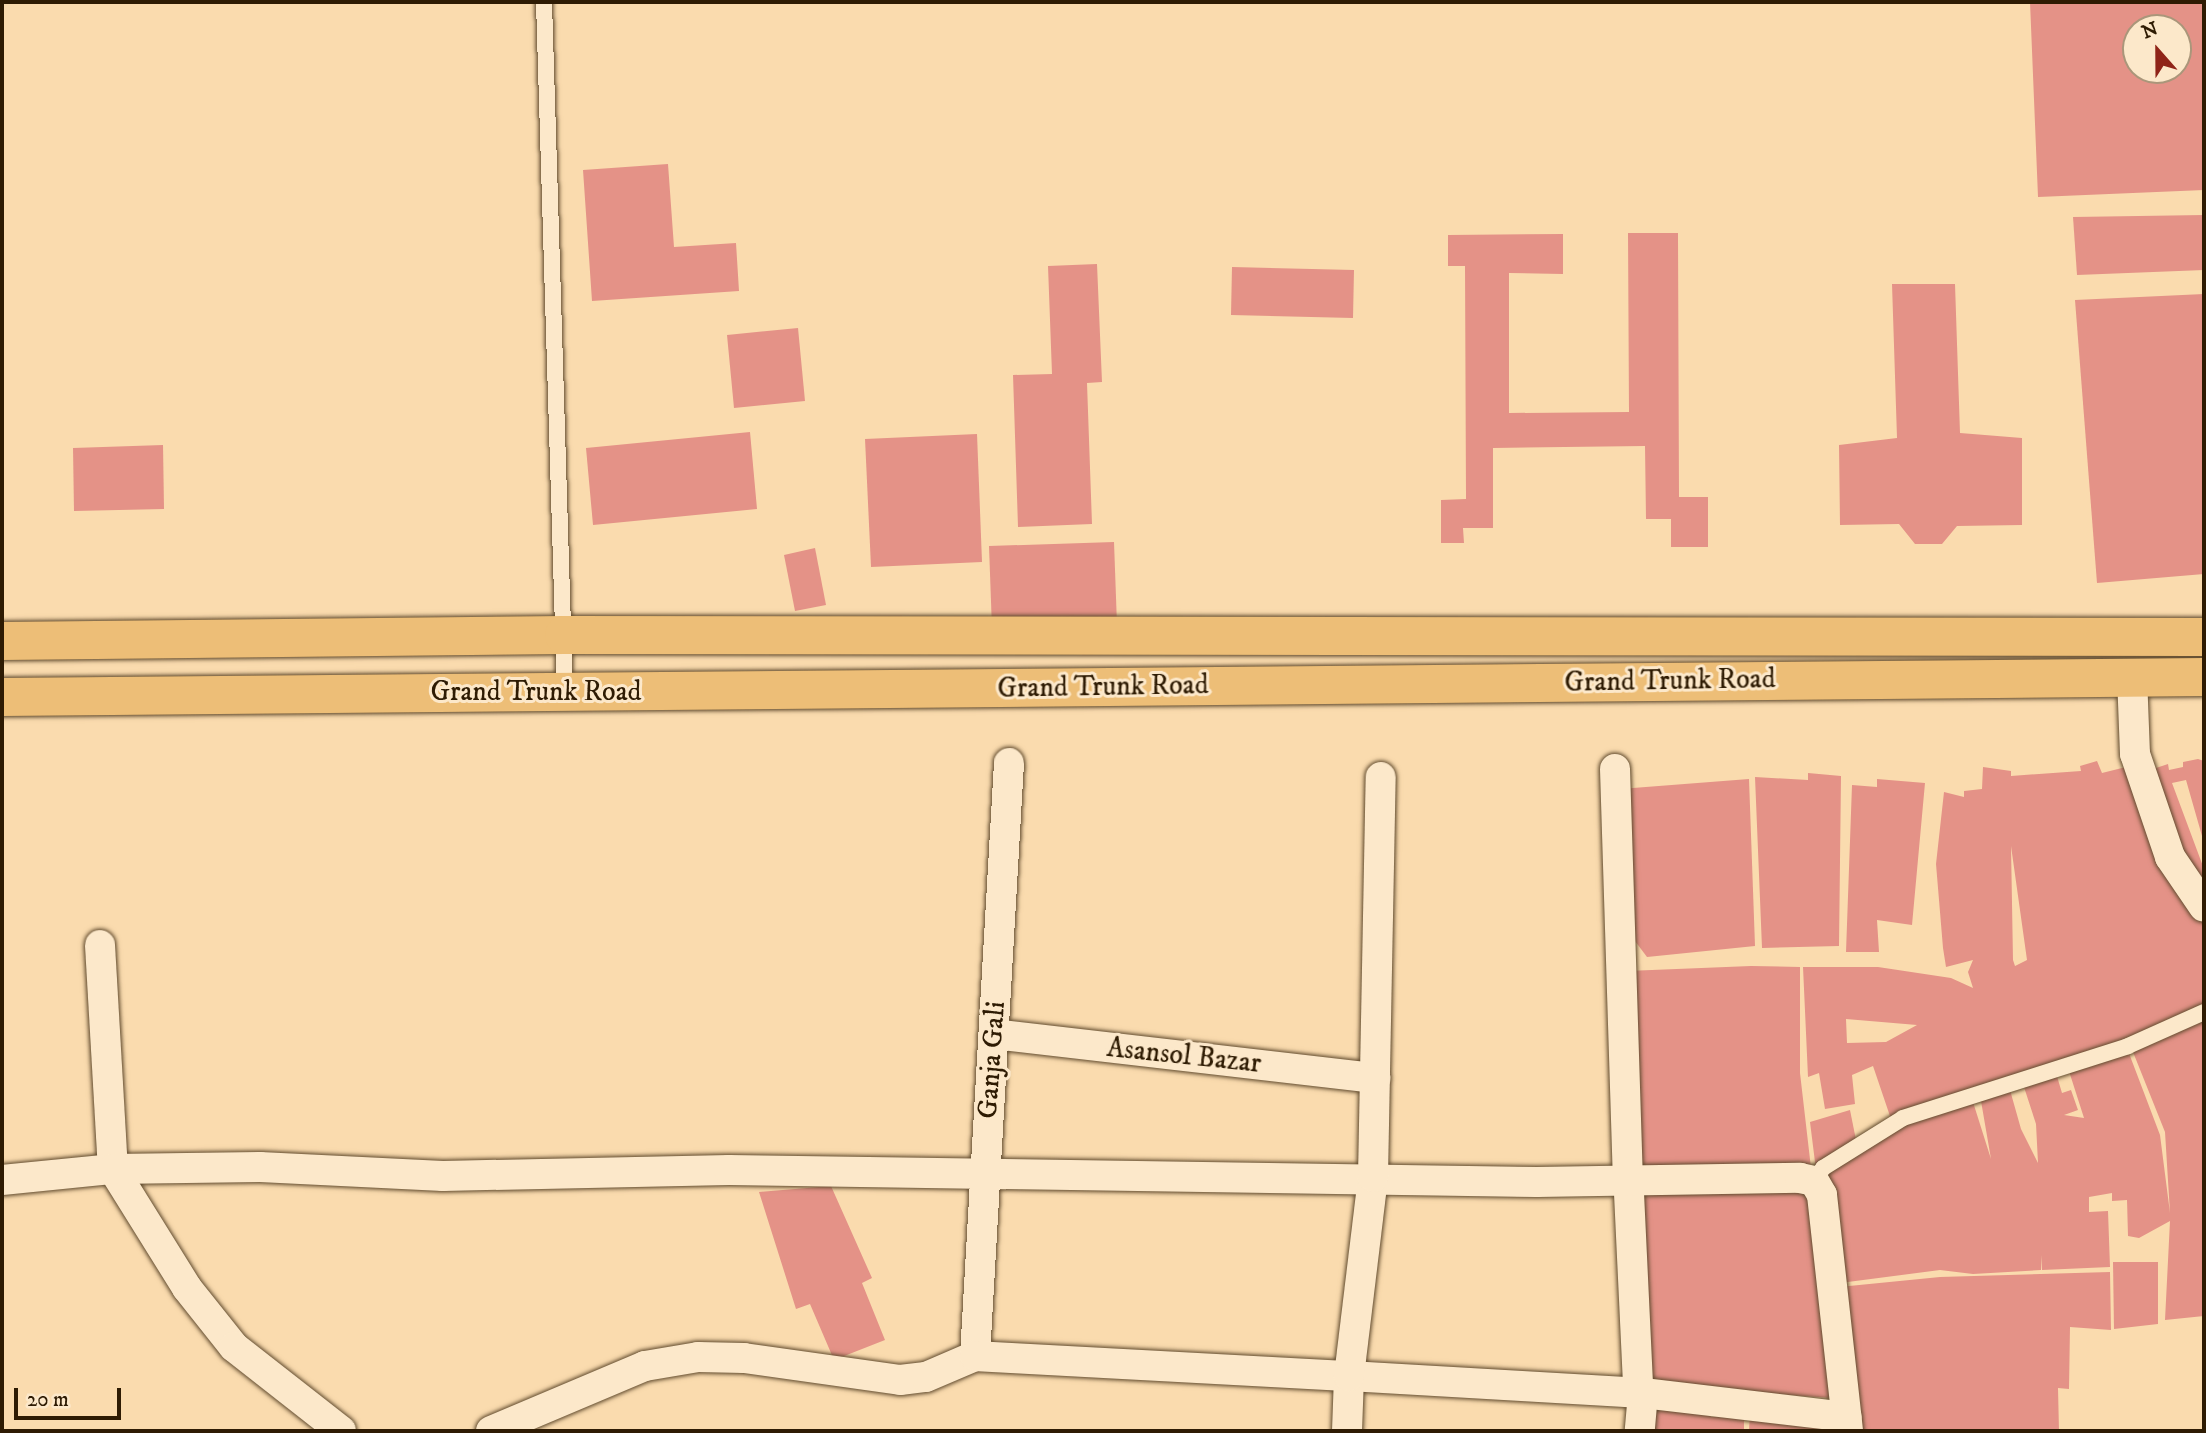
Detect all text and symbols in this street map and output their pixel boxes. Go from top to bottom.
north arrow [2122,14,2192,84]
text: N [2139,17,2161,44]
street label: Grand Trunk Road [1564,662,1776,700]
street label: Grand Trunk Road [997,668,1209,706]
street label: Grand Trunk Road [430,675,642,709]
street label: Ganja Gali [971,1000,1013,1120]
street label: Asansol Bazar [1105,1031,1263,1081]
scale bar [18,1374,124,1418]
text: 20 m [27,1387,69,1413]

